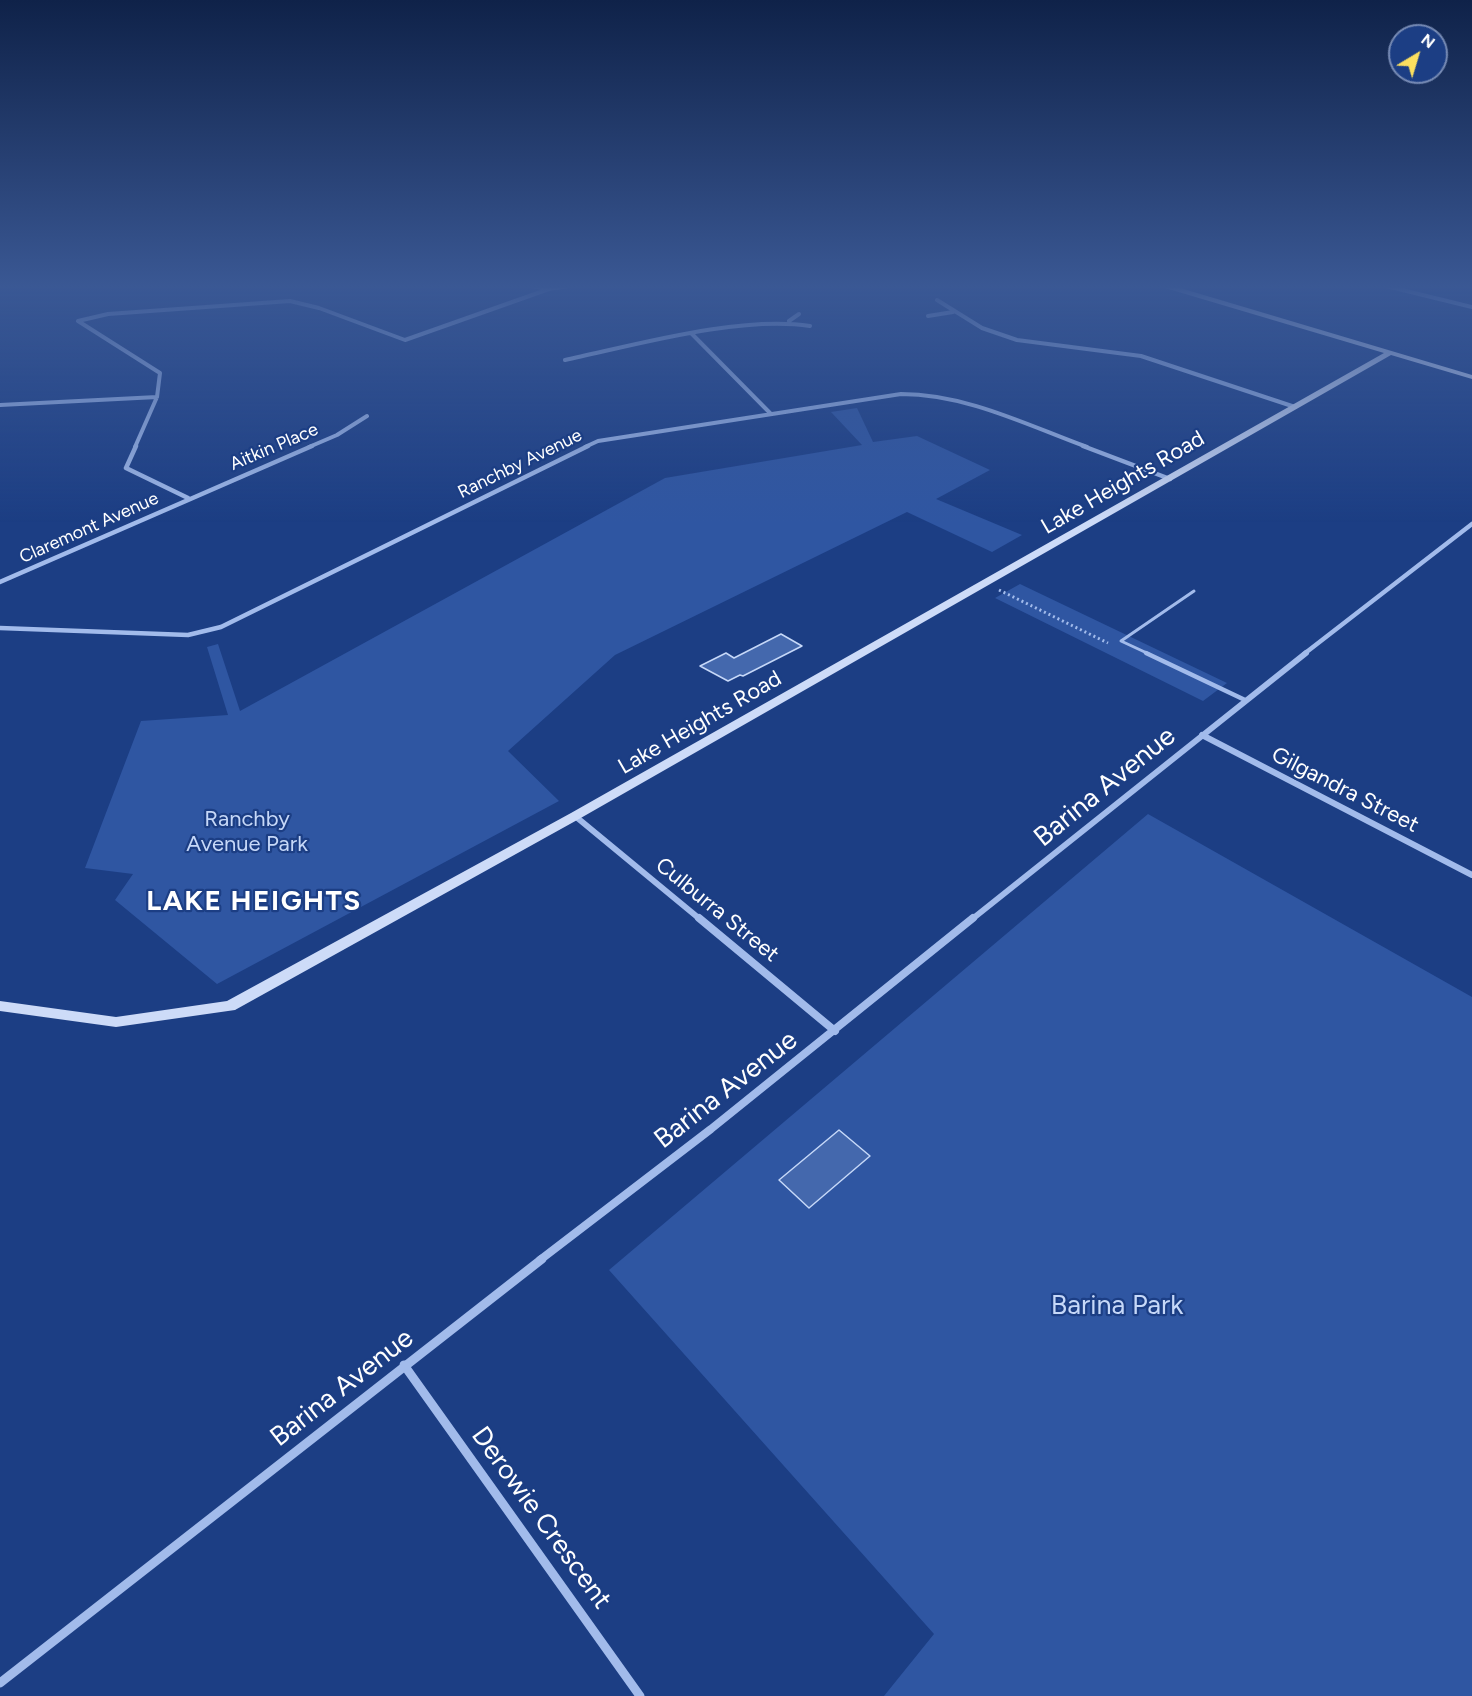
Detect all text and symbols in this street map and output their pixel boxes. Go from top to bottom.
north arrow [1388,24,1448,84]
text: N [1417,30,1439,52]
street label: Aitkin Place [227,419,321,475]
street label: Ranchby Avenue [454,425,586,503]
street label: Lake Heights Road [1037,426,1209,540]
street label: Claremont Avenue [16,488,162,568]
street label: Lake Heights Road [614,666,786,780]
street label: Barina Avenue [1028,720,1182,854]
street label: Gilgandra Street [1267,742,1423,838]
park label: Ranchby Avenue Park [186,807,308,858]
street label: Culburra Street [650,852,784,968]
district label: LAKE HEIGHTS [146,885,362,919]
street label: Barina Avenue [648,1024,804,1156]
park label: Barina Park [1051,1290,1183,1322]
street label: Barina Avenue [264,1322,420,1454]
street label: Derowie Crescent [464,1421,618,1615]

